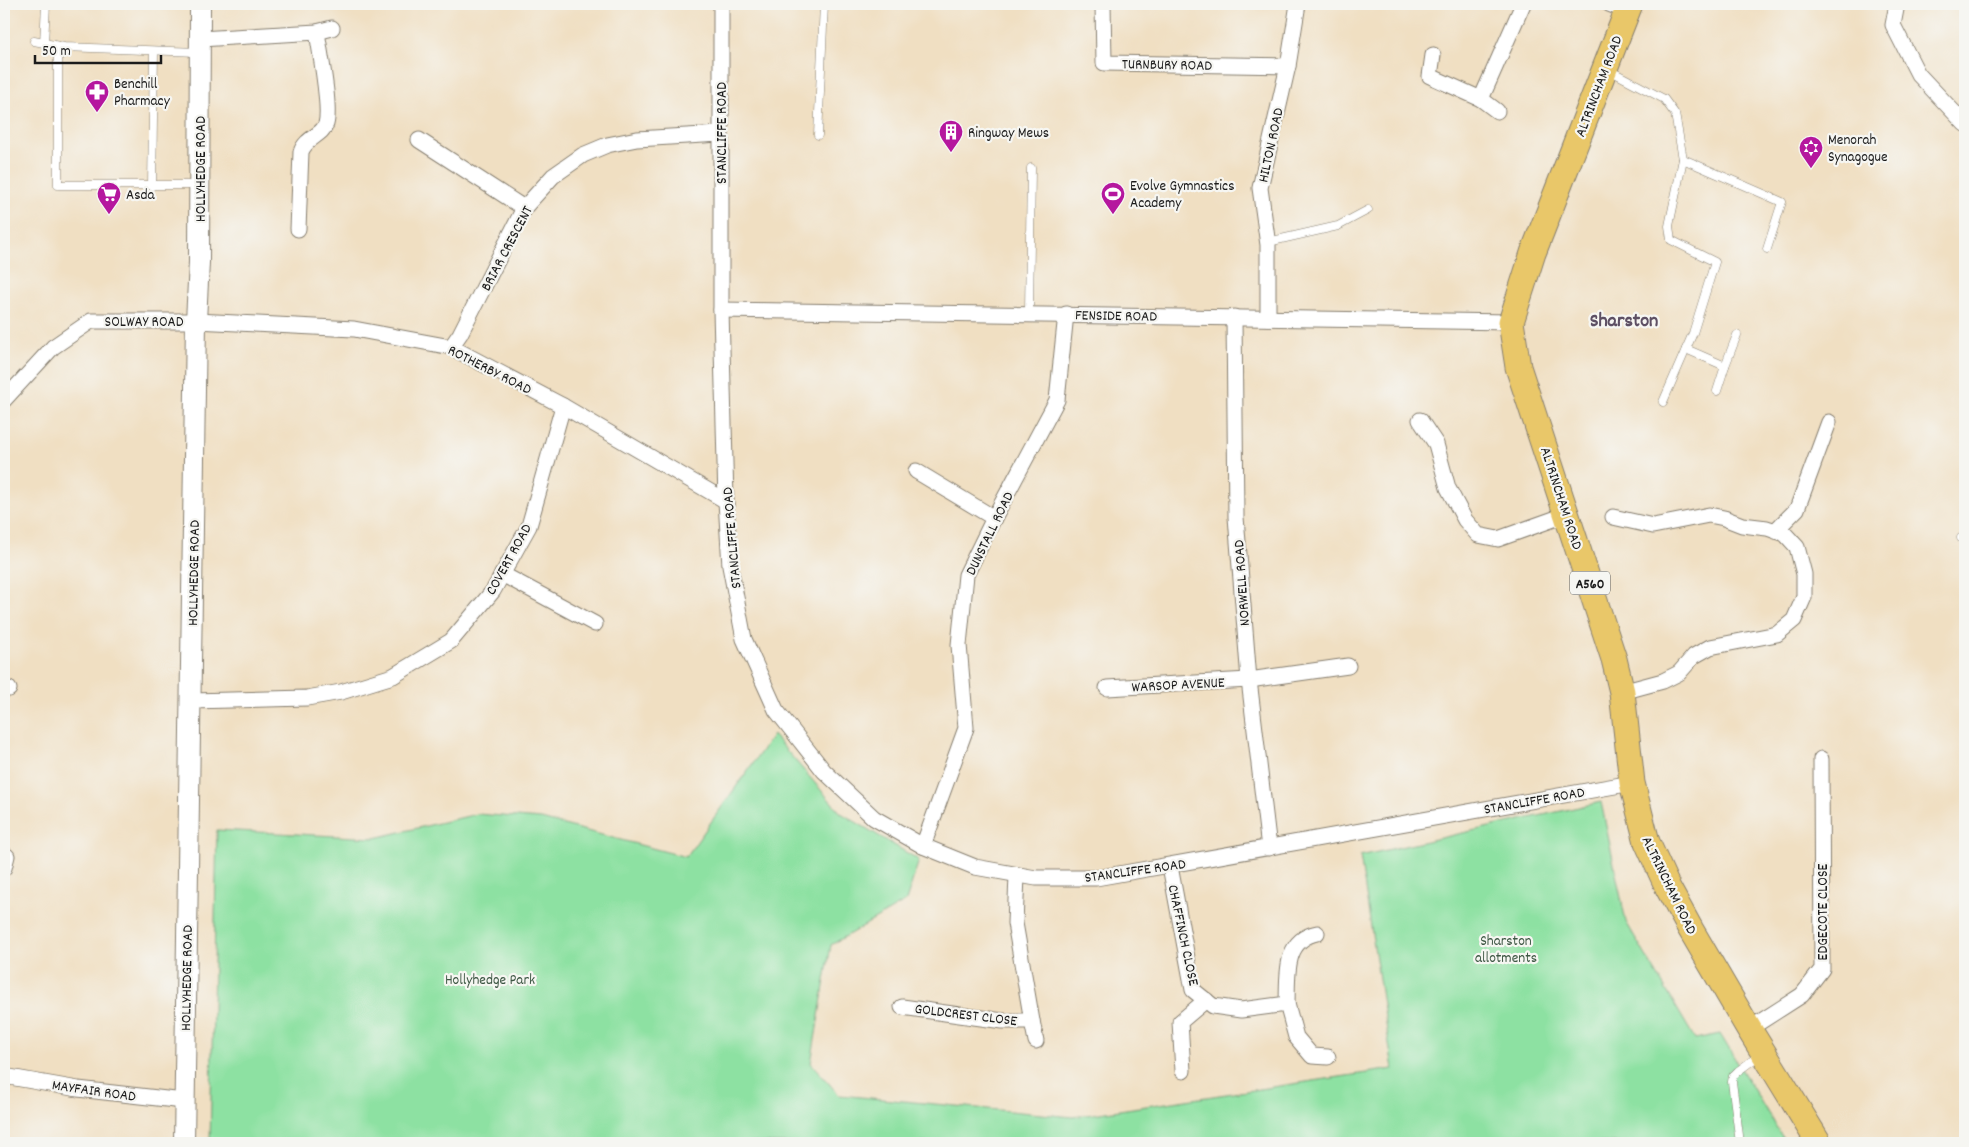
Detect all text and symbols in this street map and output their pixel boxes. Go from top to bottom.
scale bar [35,32,161,64]
street label: ALTRINCHAM ROAD [1570,33,1629,141]
text: 50 m [42,41,71,63]
street label: TURNBURY ROAD [1122,54,1213,78]
place label: Benchill Pharmacy [114,74,171,113]
pharmacy icon: Benchill Pharmacy [84,79,110,113]
street label: STANCLIFFE ROAD [712,82,734,184]
street label: HILTON ROAD [1253,106,1291,185]
street label: HOLLYHEDGE ROAD [191,116,213,222]
building icon: Ringway Mews [938,119,964,153]
place label: Ringway Mews [968,123,1049,145]
place label: Menorah Synagogue [1828,130,1888,169]
synagogue icon: Menorah Synagogue [1798,135,1824,169]
place label: Evolve Gymnastics Academy [1130,176,1234,215]
supermarket icon: Asda [96,181,122,215]
sports icon: Evolve Gymnastics Academy [1100,181,1126,215]
place label: Asda [126,185,156,207]
street label: BRIAR CRESCENT [476,202,539,296]
street label: FENSIDE ROAD [1075,305,1157,329]
district label: Sharston [1590,308,1658,336]
street label: SOLWAY ROAD [105,312,184,334]
street label: ROTHERBY ROAD [443,340,535,401]
street label: ALTRINCHAM ROAD [1533,444,1587,553]
street label: STANCLIFFE ROAD [718,486,748,590]
street label: DUNSTALL ROAD [961,488,1021,579]
street label: HOLLYHEDGE ROAD [183,520,207,626]
street label: COVERT ROAD [481,520,539,600]
street label: NORWELL ROAD [1229,539,1257,627]
road number: A560 [1570,572,1610,594]
street label: WARSOP AVENUE [1131,673,1225,699]
street label: STANCLIFFE ROAD [1482,782,1587,822]
street label: ALTRINCHAM ROAD [1635,833,1702,939]
street label: STANCLIFFE ROAD [1083,854,1188,890]
street label: EDGECOTE CLOSE [1813,863,1835,960]
street label: CHAFFINCH CLOSE [1161,883,1204,988]
street label: HOLLYHEDGE ROAD [176,925,200,1031]
park label: Sharston allotments [1475,931,1537,970]
park label: Hollyhedge Park [445,970,535,992]
street label: GOLDCREST CLOSE [913,999,1019,1033]
street label: MAYFAIR ROAD [50,1075,137,1109]

